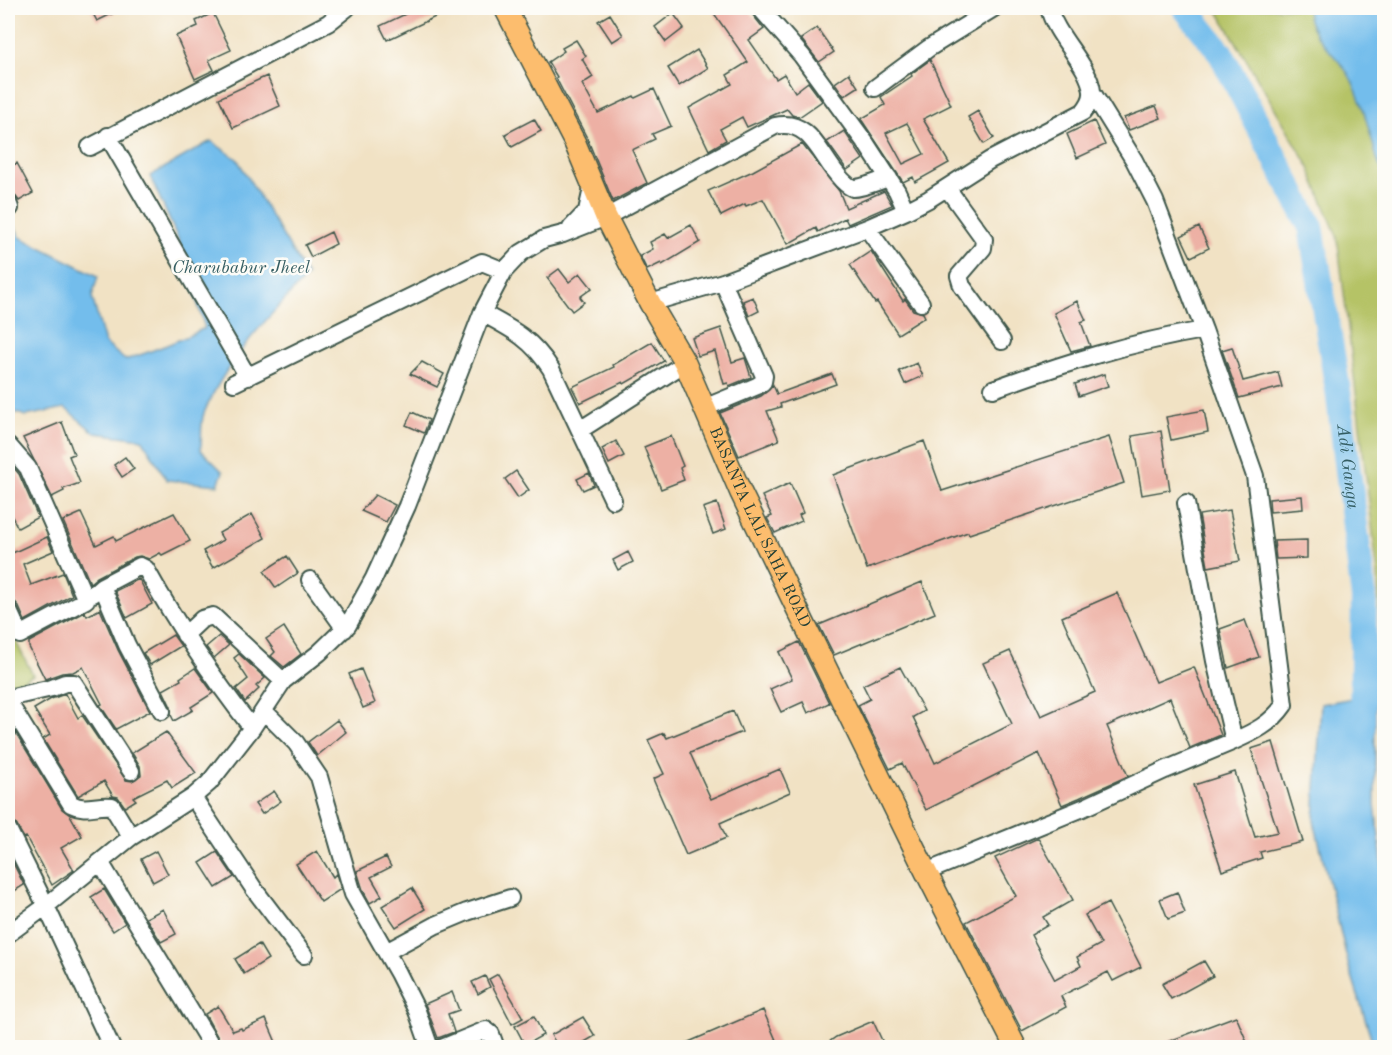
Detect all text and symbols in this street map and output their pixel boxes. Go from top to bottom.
water label: Charubabur Jheel [172,259,311,277]
water label: Adi Ganga [1333,422,1362,510]
street label: BASANTA LAL SAHA ROAD [706,425,813,630]

